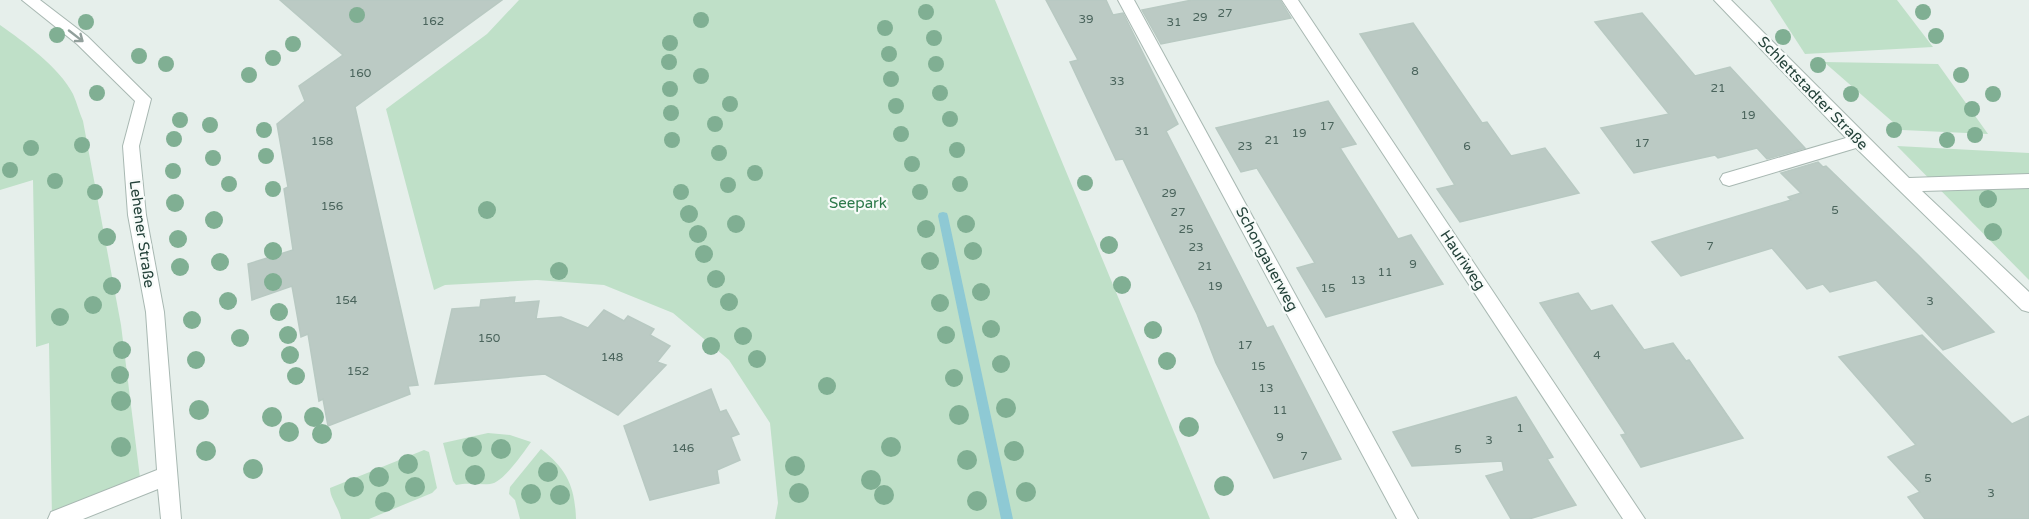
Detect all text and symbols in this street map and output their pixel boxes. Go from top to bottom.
house number: 27 [1217,6,1233,20]
house number: 29 [1192,10,1208,24]
house number: 39 [1078,12,1094,26]
house number: 162 [422,14,444,28]
house number: 31 [1166,15,1182,29]
one-way arrow [68,29,84,42]
street label: Schlettstadter Straße [1754,32,1872,154]
house number: 8 [1411,64,1419,78]
house number: 160 [349,66,372,80]
house number: 33 [1109,74,1125,88]
house number: 21 [1710,81,1726,95]
house number: 19 [1740,108,1756,122]
house number: 17 [1319,119,1335,133]
house number: 31 [1134,124,1150,138]
house number: 19 [1291,126,1307,140]
house number: 21 [1264,133,1280,147]
house number: 158 [311,134,333,148]
house number: 17 [1634,136,1650,150]
house number: 23 [1237,139,1253,153]
house number: 6 [1463,139,1471,153]
street label: Lehener Straße [126,179,158,289]
house number: 29 [1161,186,1177,200]
park label: Seepark [829,194,887,212]
house number: 156 [321,199,343,213]
house number: 5 [1831,203,1839,217]
street label: Schongauerweg [1232,204,1302,314]
house number: 27 [1170,205,1186,219]
house number: 25 [1178,222,1194,236]
street label: Hauriweg [1437,227,1489,293]
house number: 7 [1706,239,1714,253]
house number: 23 [1188,240,1204,254]
house number: 9 [1409,257,1417,271]
house number: 21 [1197,259,1213,273]
house number: 11 [1377,265,1393,279]
house number: 13 [1350,273,1366,287]
house number: 19 [1207,279,1223,293]
house number: 15 [1320,281,1336,295]
house number: 154 [335,293,358,307]
house number: 3 [1926,294,1934,308]
house number: 150 [478,331,501,345]
house number: 17 [1237,338,1253,352]
house number: 4 [1593,348,1601,362]
house number: 148 [601,350,623,364]
house number: 15 [1250,359,1266,373]
house number: 152 [347,364,369,378]
house number: 13 [1258,381,1274,395]
house number: 11 [1272,403,1288,417]
house number: 1 [1516,421,1524,435]
house number: 9 [1276,430,1284,444]
house number: 3 [1485,433,1493,447]
house number: 146 [672,441,694,455]
house number: 5 [1454,442,1462,456]
house number: 7 [1300,449,1308,463]
house number: 5 [1924,471,1932,485]
house number: 3 [1987,486,1995,500]

